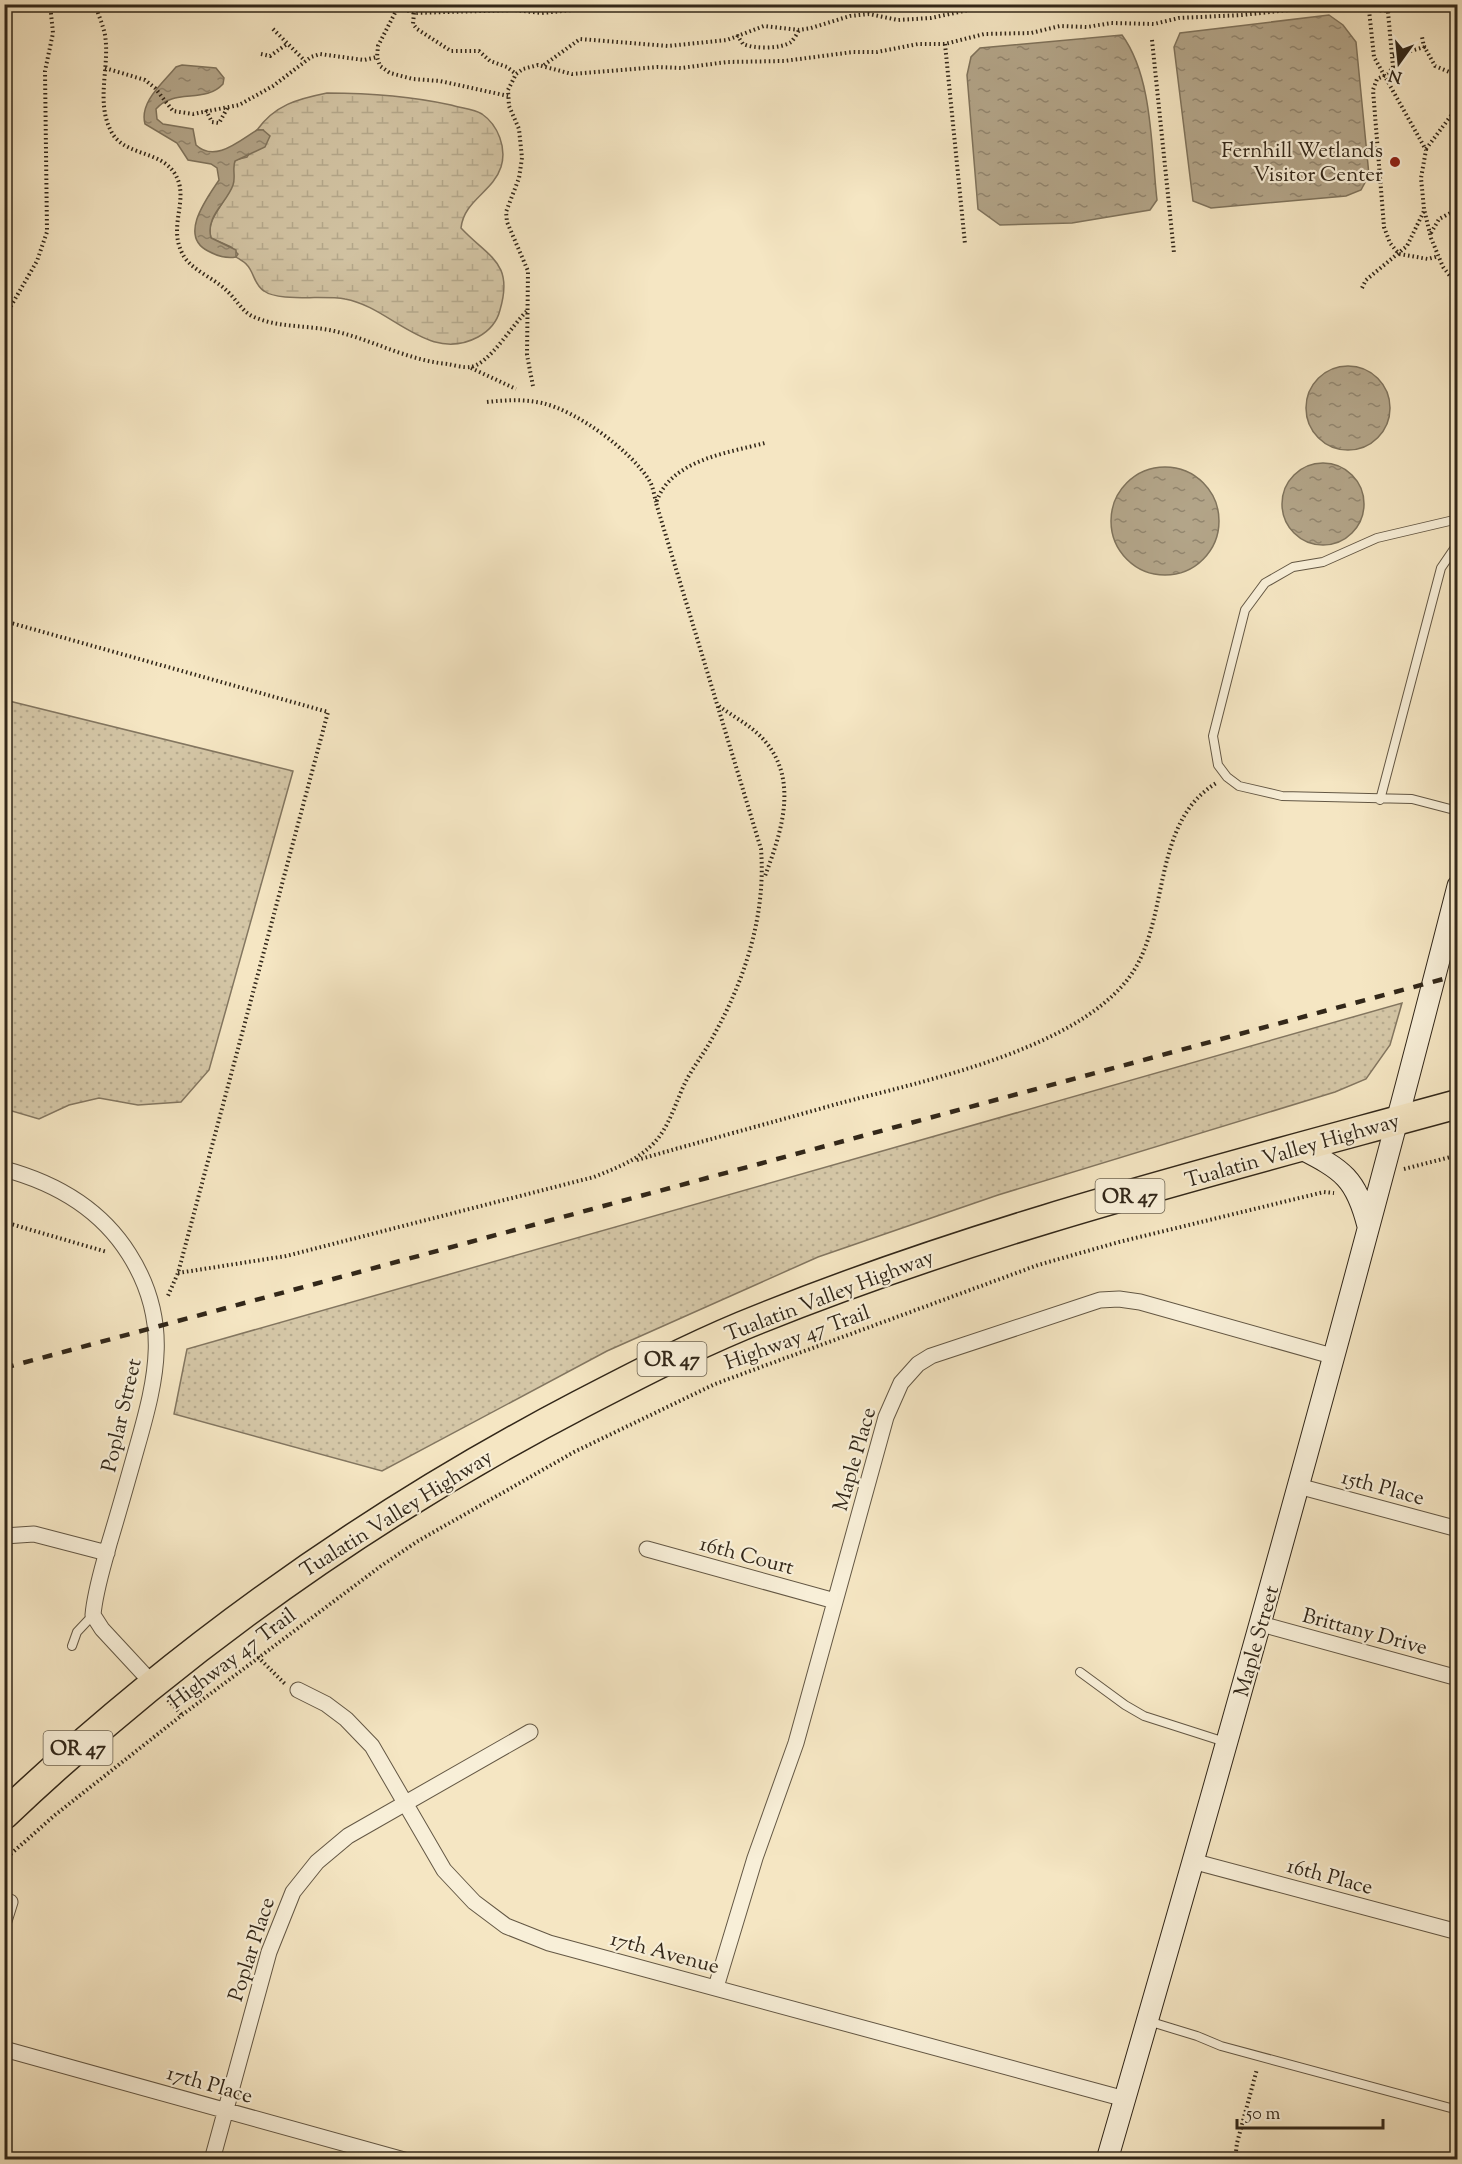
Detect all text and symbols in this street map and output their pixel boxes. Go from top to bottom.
north arrow [1369,33,1429,93]
text: N [1386,62,1405,88]
place label: Fernhill Wetlands Visitor Center [1221,137,1383,191]
marker: Fernhill Wetlands Visitor Center [1388,155,1402,169]
street label: Tualatin Valley Highway [1182,1107,1404,1197]
road number: OR 47 [1096,1179,1164,1213]
street label: Tualatin Valley Highway [721,1243,939,1351]
street label: Highway 47 Trail [721,1299,875,1379]
road number: OR 47 [638,1342,706,1376]
street label: Poplar Street [95,1356,151,1475]
street label: Maple Place [827,1404,885,1515]
street label: Tualatin Valley Highway [295,1443,499,1586]
street label: 15th Place [1338,1463,1427,1514]
street label: 16th Court [696,1530,797,1584]
street label: Maple Street [1228,1582,1288,1701]
street label: Highway 47 Trail [163,1602,303,1718]
street label: Brittany Drive [1299,1602,1430,1664]
road number: OR 47 [44,1731,112,1765]
street label: 16th Place [1283,1852,1376,1904]
street label: Poplar Place [222,1894,284,2005]
street label: 17th Avenue [607,1925,722,1983]
street label: 17th Place [163,2059,256,2112]
scale bar [1237,2092,1382,2130]
text: 50 m [1245,2102,1281,2128]

